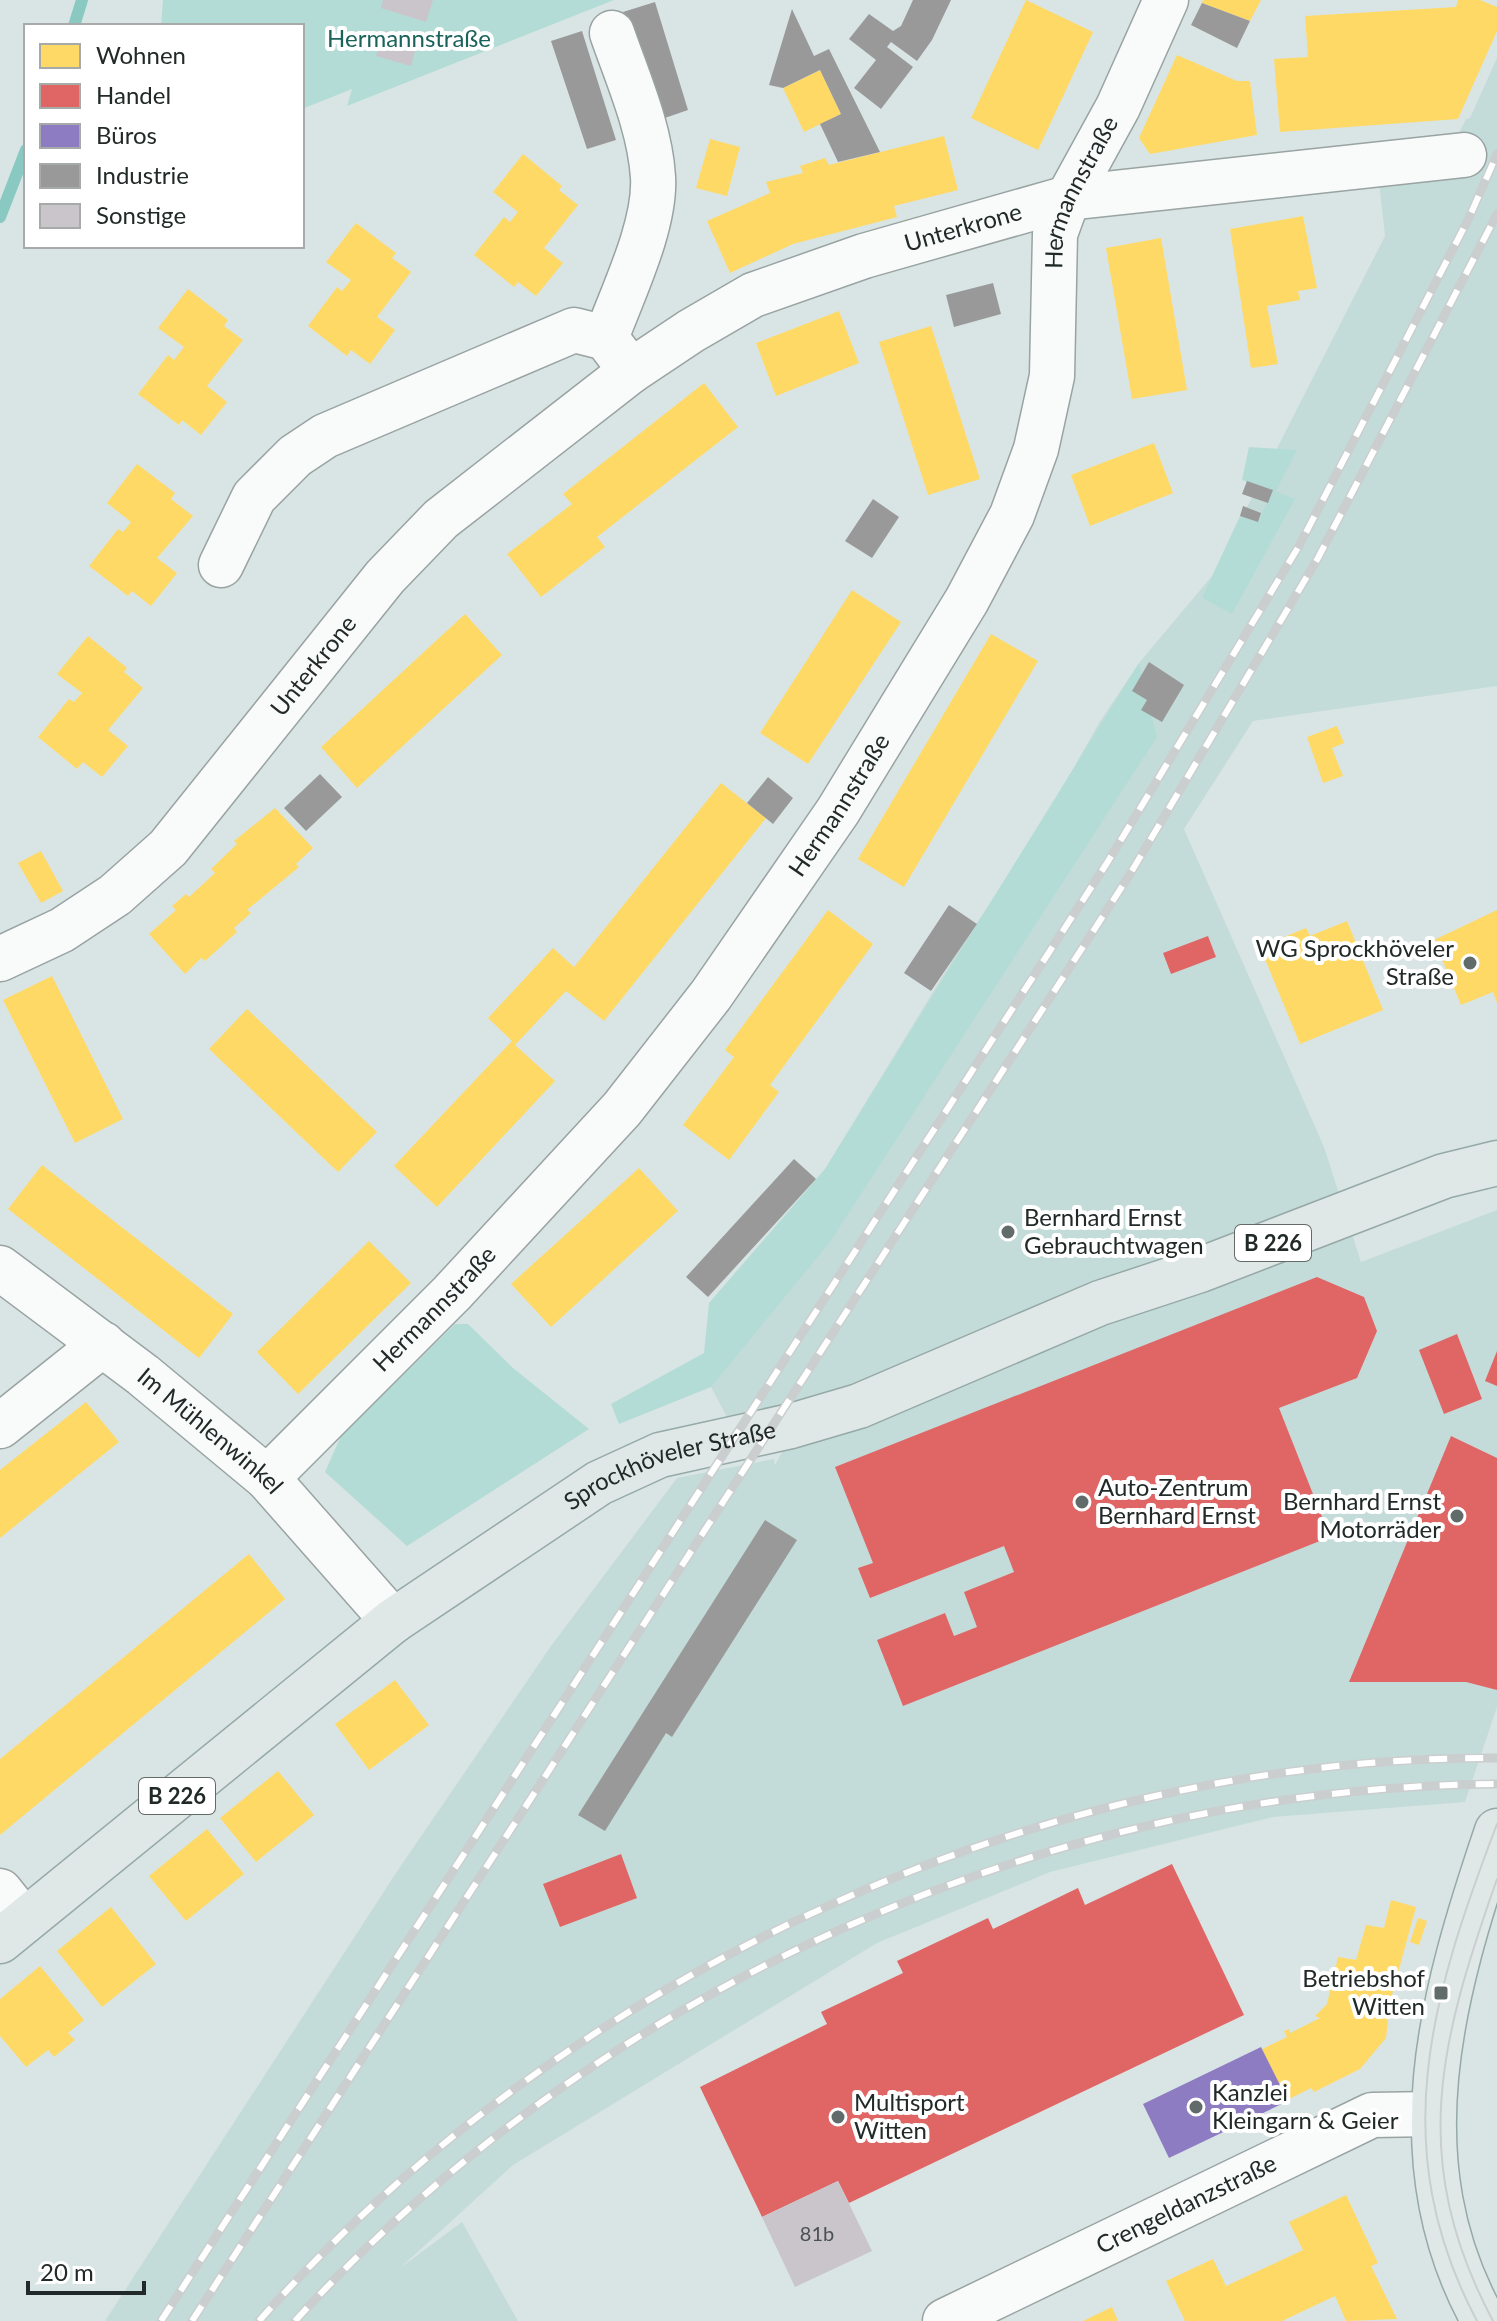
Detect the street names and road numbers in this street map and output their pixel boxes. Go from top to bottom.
street label: Hermannstraße [1038,111,1123,269]
street label: Unterkrone [901,196,1025,257]
street label: Unterkrone [264,609,362,721]
street label: Hermannstraße [781,728,895,881]
road number: B 226 [1235,1225,1311,1261]
street label: Hermannstraße [366,1239,501,1377]
street label: Im Mühlenwinkel [132,1361,290,1499]
street label: Sprockhöveler Straße [558,1414,778,1515]
road number: B 226 [139,1778,215,1814]
street label: Crengeldanzstraße [1091,2147,1281,2259]

